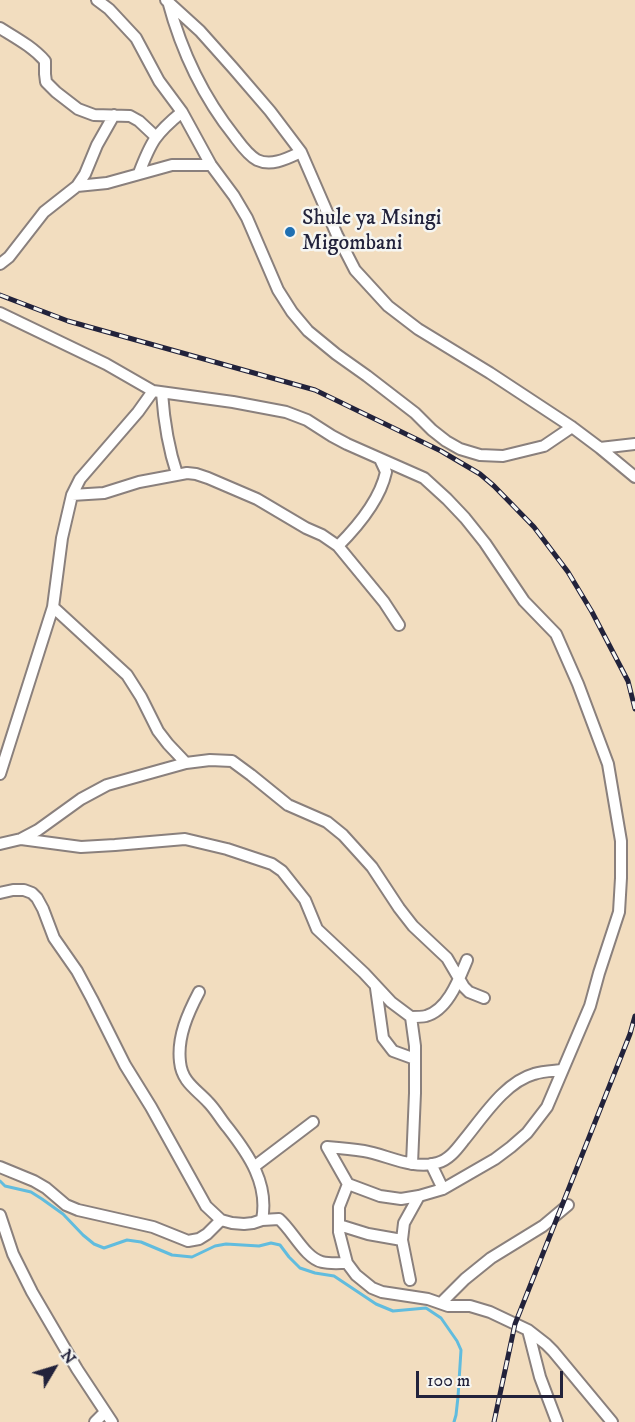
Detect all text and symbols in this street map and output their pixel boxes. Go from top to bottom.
place label: Shule ya Msingi Migombani [302,206,441,258]
marker: Shule ya Msingi Migombani [283,225,297,239]
north arrow [24,1338,84,1398]
text: N [56,1346,80,1368]
scale bar [419,1359,566,1397]
text: 100 m [427,1370,470,1392]

